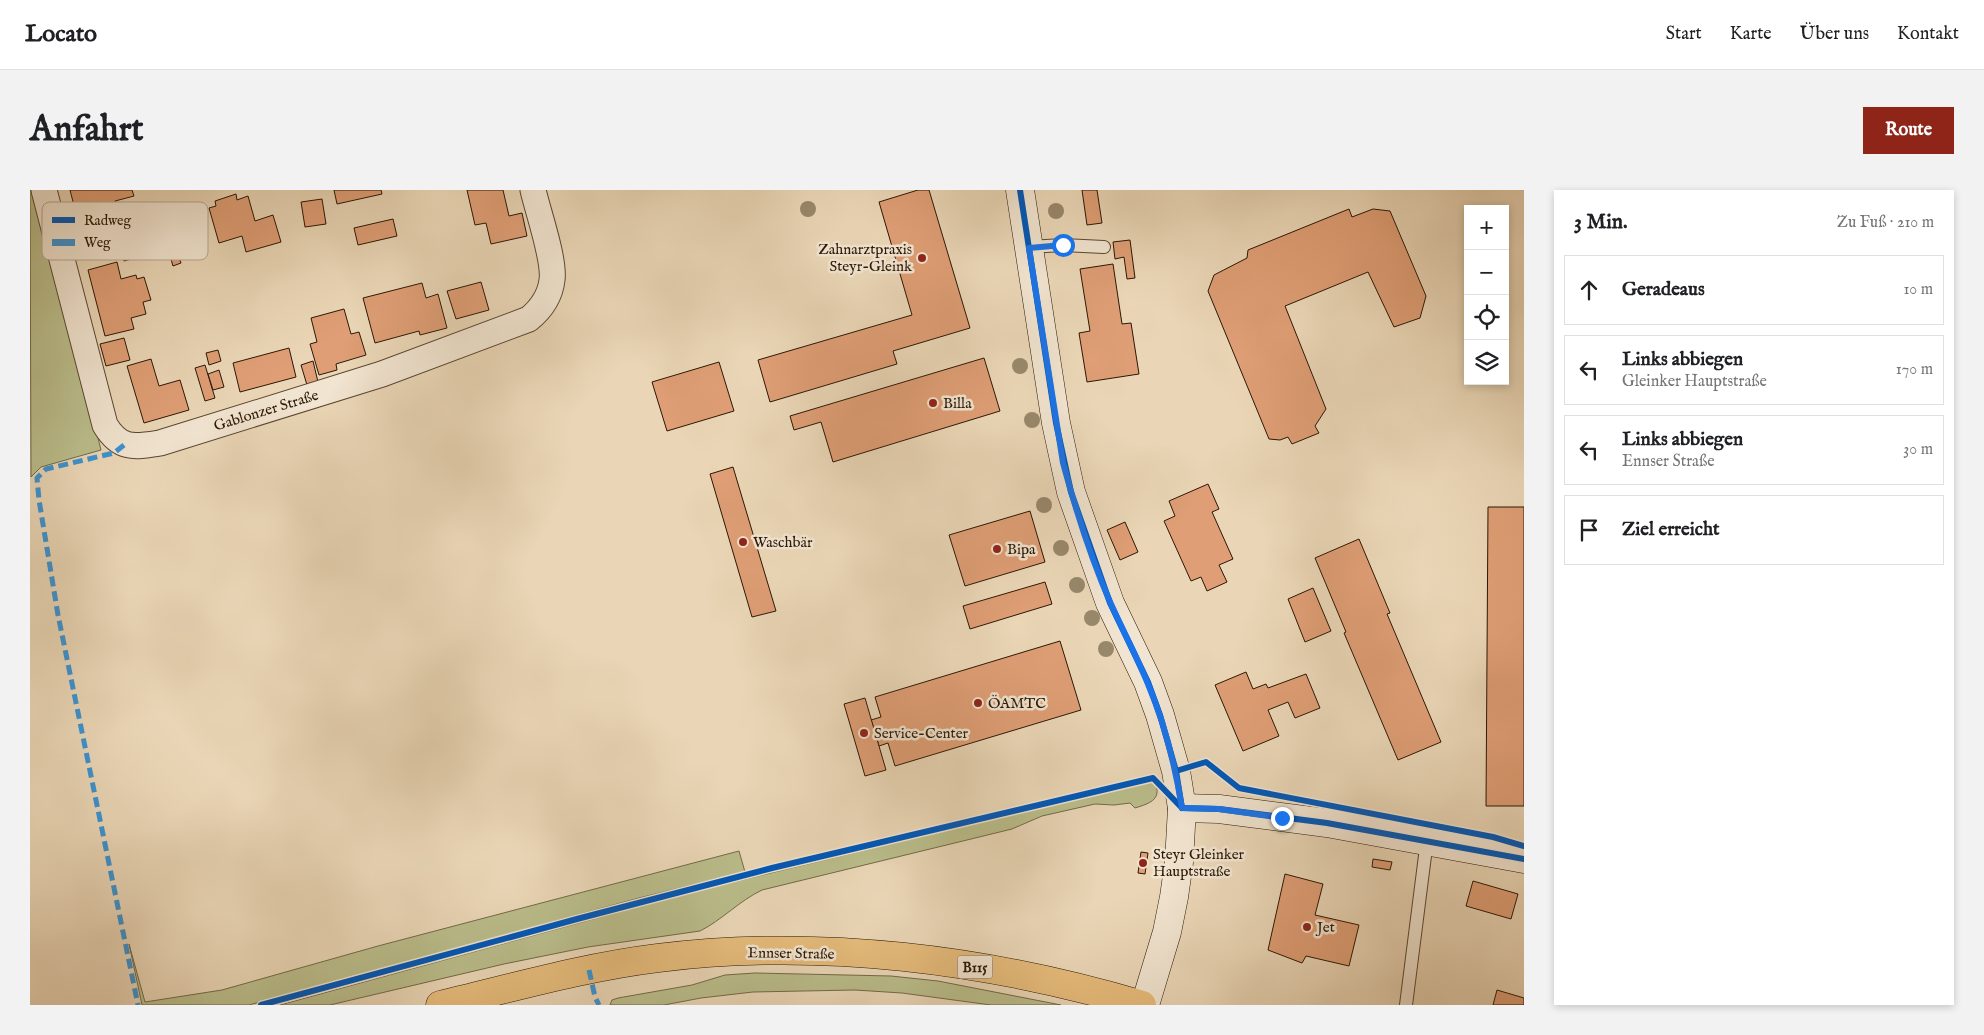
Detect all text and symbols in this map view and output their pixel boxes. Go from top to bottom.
text: Locato [25,19,97,50]
text: Start [1666,23,1702,46]
text: Karte [1730,23,1772,46]
text: Über uns [1800,23,1869,46]
text: Kontakt [1897,23,1959,46]
button: Route [1863,107,1954,154]
text: Anfahrt [30,108,144,153]
legend [42,202,208,260]
map controls [1464,205,1509,385]
button: + [1464,205,1509,250]
text: 3 Min. [1574,209,1627,236]
text: Radweg [84,212,132,230]
text: Zu Fuß · 210 m [1837,213,1934,233]
text: Weg [84,234,111,252]
route start [1052,234,1075,257]
place label: Zahnarztpraxis Steyr-Gleink [818,240,913,276]
button: − [1464,250,1509,295]
marker: Zahnarztpraxis Steyr-Gleink [916,252,928,264]
icon: ahead [1575,276,1603,304]
text: Geradeaus [1622,278,1705,302]
text: 10 m [1903,280,1933,300]
button: locate [1464,295,1509,340]
button: layers [1464,340,1509,385]
text: Links abbiegen [1622,348,1743,372]
icon: left [1575,356,1603,384]
text: 170 m [1896,360,1933,380]
text: Gleinker Hauptstraße [1622,372,1767,392]
street label: Gablonzer Straße [212,386,321,435]
place label: Billa [943,394,972,413]
marker: Billa [927,397,939,409]
text: Links abbiegen [1622,428,1743,452]
icon: left [1575,436,1603,464]
text: 30 m [1903,440,1933,460]
text: Ennser Straße [1622,452,1715,472]
icon: arrive [1575,516,1603,544]
text: Ziel erreicht [1622,518,1720,542]
place label: Waschbär [753,533,813,552]
marker: Waschbär [737,536,749,548]
place label: Bipa [1007,540,1036,559]
marker: Bipa [991,543,1003,555]
place label: ÖAMTC [988,694,1046,713]
marker: ÖAMTC [972,697,984,709]
place label: Service-Center [874,724,969,743]
marker: Service-Center [858,727,870,739]
route end [1271,807,1294,830]
place label: Steyr Gleinker Hauptstraße [1153,845,1245,881]
marker: Steyr Gleinker Hauptstraße [1137,857,1149,869]
place label: Jet [1315,918,1335,937]
marker: Jet [1301,921,1313,933]
street label: Ennser Straße [747,943,835,964]
road number: B115 [958,956,992,979]

